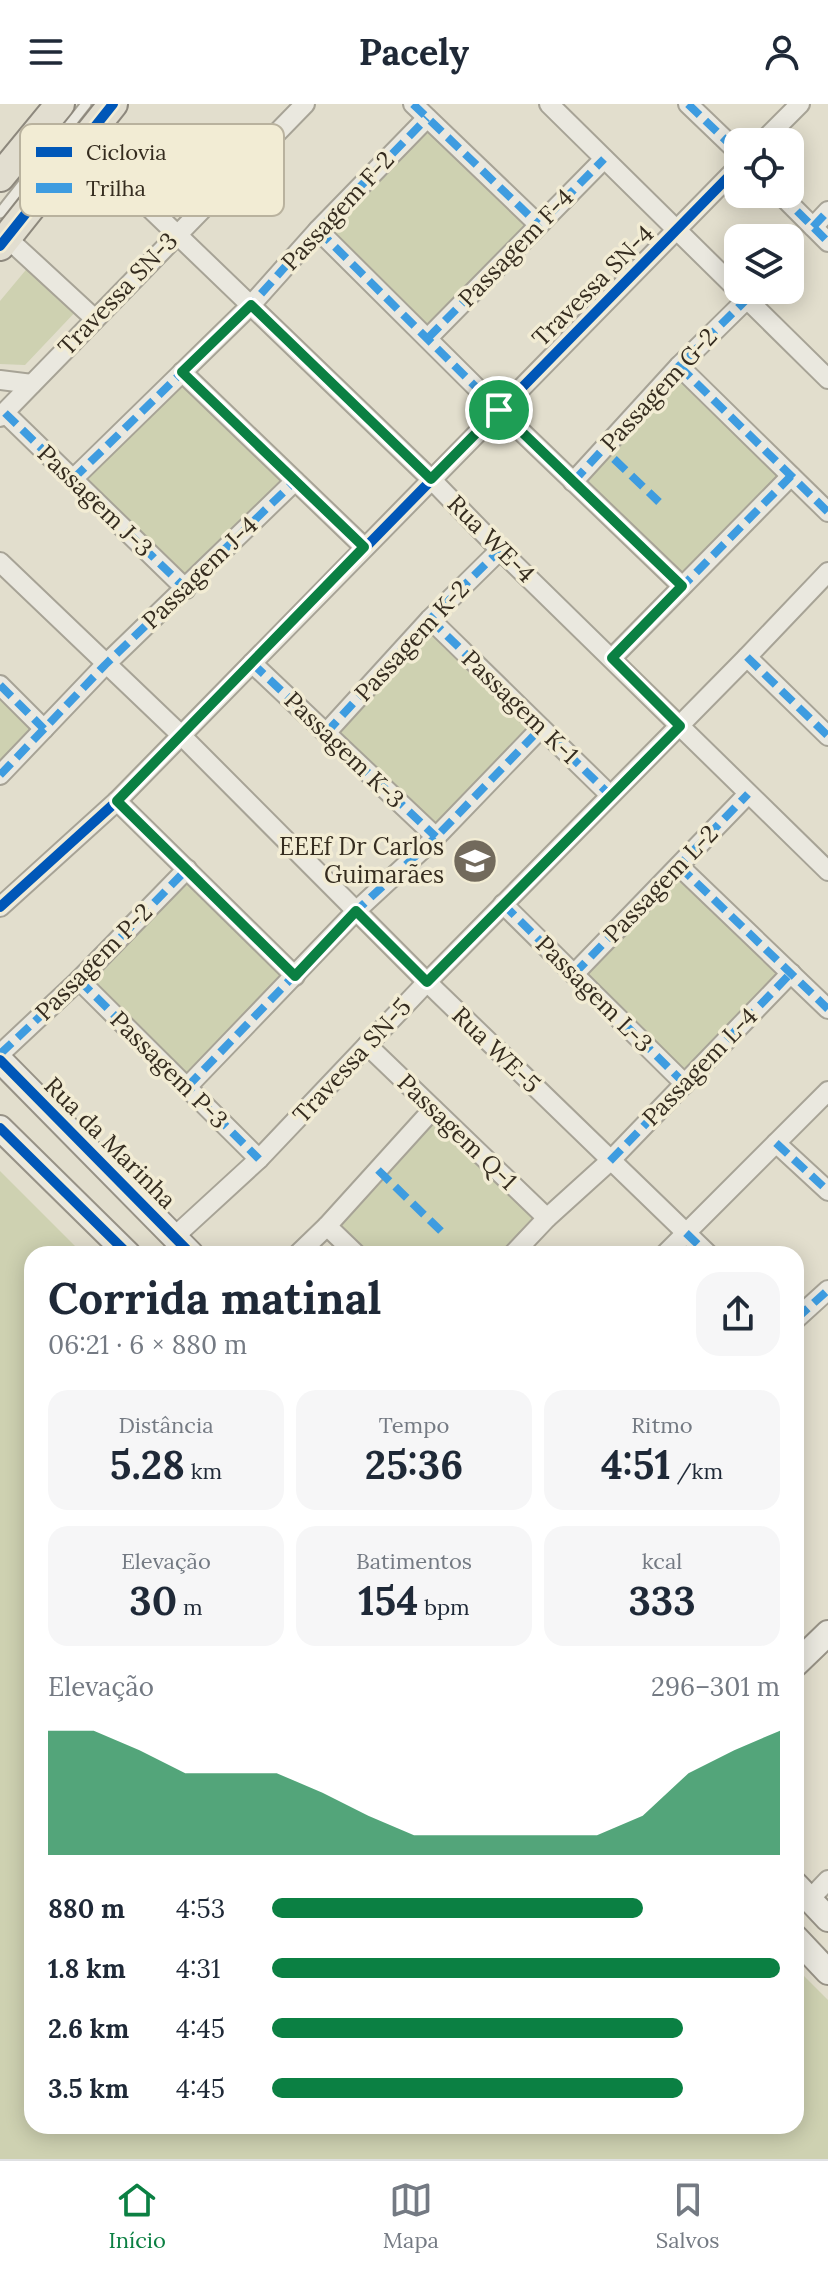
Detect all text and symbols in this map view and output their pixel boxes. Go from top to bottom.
text: Pacely [359,29,469,75]
icon: menu [24,30,68,74]
icon: person [760,30,804,74]
legend [20,124,284,216]
map controls [724,128,804,304]
button: locate [724,128,804,208]
text: Ciclovia [86,138,167,166]
street label: Passagem F-2 [275,145,401,277]
text: Trilha [86,174,146,202]
street label: Passagem F-4 [451,182,580,313]
street label: Travessa SN-4 [525,218,660,353]
button: layers [724,224,804,304]
street label: Travessa SN-3 [51,226,184,362]
street label: Passagem G-2 [594,322,724,458]
pin [465,376,533,444]
icon: arrive [477,388,521,432]
street label: Passagem J-3 [31,438,160,563]
street label: Rua WE-4 [441,488,542,589]
street label: Passagem J-4 [135,510,264,635]
street label: Passagem K-2 [348,574,476,708]
street label: Passagem K-1 [455,643,585,770]
street label: Passagem K-3 [278,685,411,815]
street label: Passagem L-2 [597,818,725,949]
place label: EEEf Dr Carlos Guimarães [279,831,444,890]
school or university icon: EEEf Dr Carlos Guimarães [451,837,499,885]
street label: Passagem P-2 [28,896,159,1027]
street label: Passagem L-3 [529,929,659,1059]
street label: Travessa SN-5 [286,992,417,1130]
street label: Rua WE-5 [446,1000,547,1099]
street label: Passagem L-4 [635,1001,764,1132]
street label: Passagem P-3 [104,1004,235,1135]
street label: Passagem Q-1 [391,1067,524,1196]
street label: Rua da Marinha [38,1070,183,1215]
text: Corrida matinal [48,1270,381,1326]
button: share [696,1272,780,1356]
text: 06:21 · 6 × 880 m [48,1328,247,1361]
text: Distância [118,1411,214,1439]
text: Tempo [379,1411,449,1439]
text: Ritmo [631,1411,693,1439]
text: 5.28 [110,1439,185,1490]
text: 25:36 [365,1439,463,1490]
text: 4:51 [601,1439,671,1490]
text: km [185,1457,222,1485]
text: /km [671,1457,723,1485]
text: Elevação [121,1547,211,1575]
text: Batimentos [356,1547,472,1575]
text: kcal [642,1547,682,1575]
text: 30 [129,1575,177,1626]
text: 154 [358,1575,418,1626]
text: 333 [628,1575,696,1626]
text: m [177,1593,203,1621]
text: bpm [418,1593,470,1621]
text: Elevação [48,1670,154,1703]
text: 296–301 m [651,1670,780,1703]
text: 880 m [48,1892,125,1925]
text: 4:53 [176,1892,225,1925]
text: 1.8 km [48,1952,126,1985]
text: 4:31 [176,1952,221,1985]
text: 2.6 km [48,2012,129,2045]
text: 4:45 [176,2012,225,2045]
text: 3.5 km [48,2072,129,2105]
text: 4:45 [176,2072,225,2105]
tab: Início [108,2178,166,2254]
tab: Mapa [383,2178,439,2254]
tab: Salvos [656,2178,720,2254]

